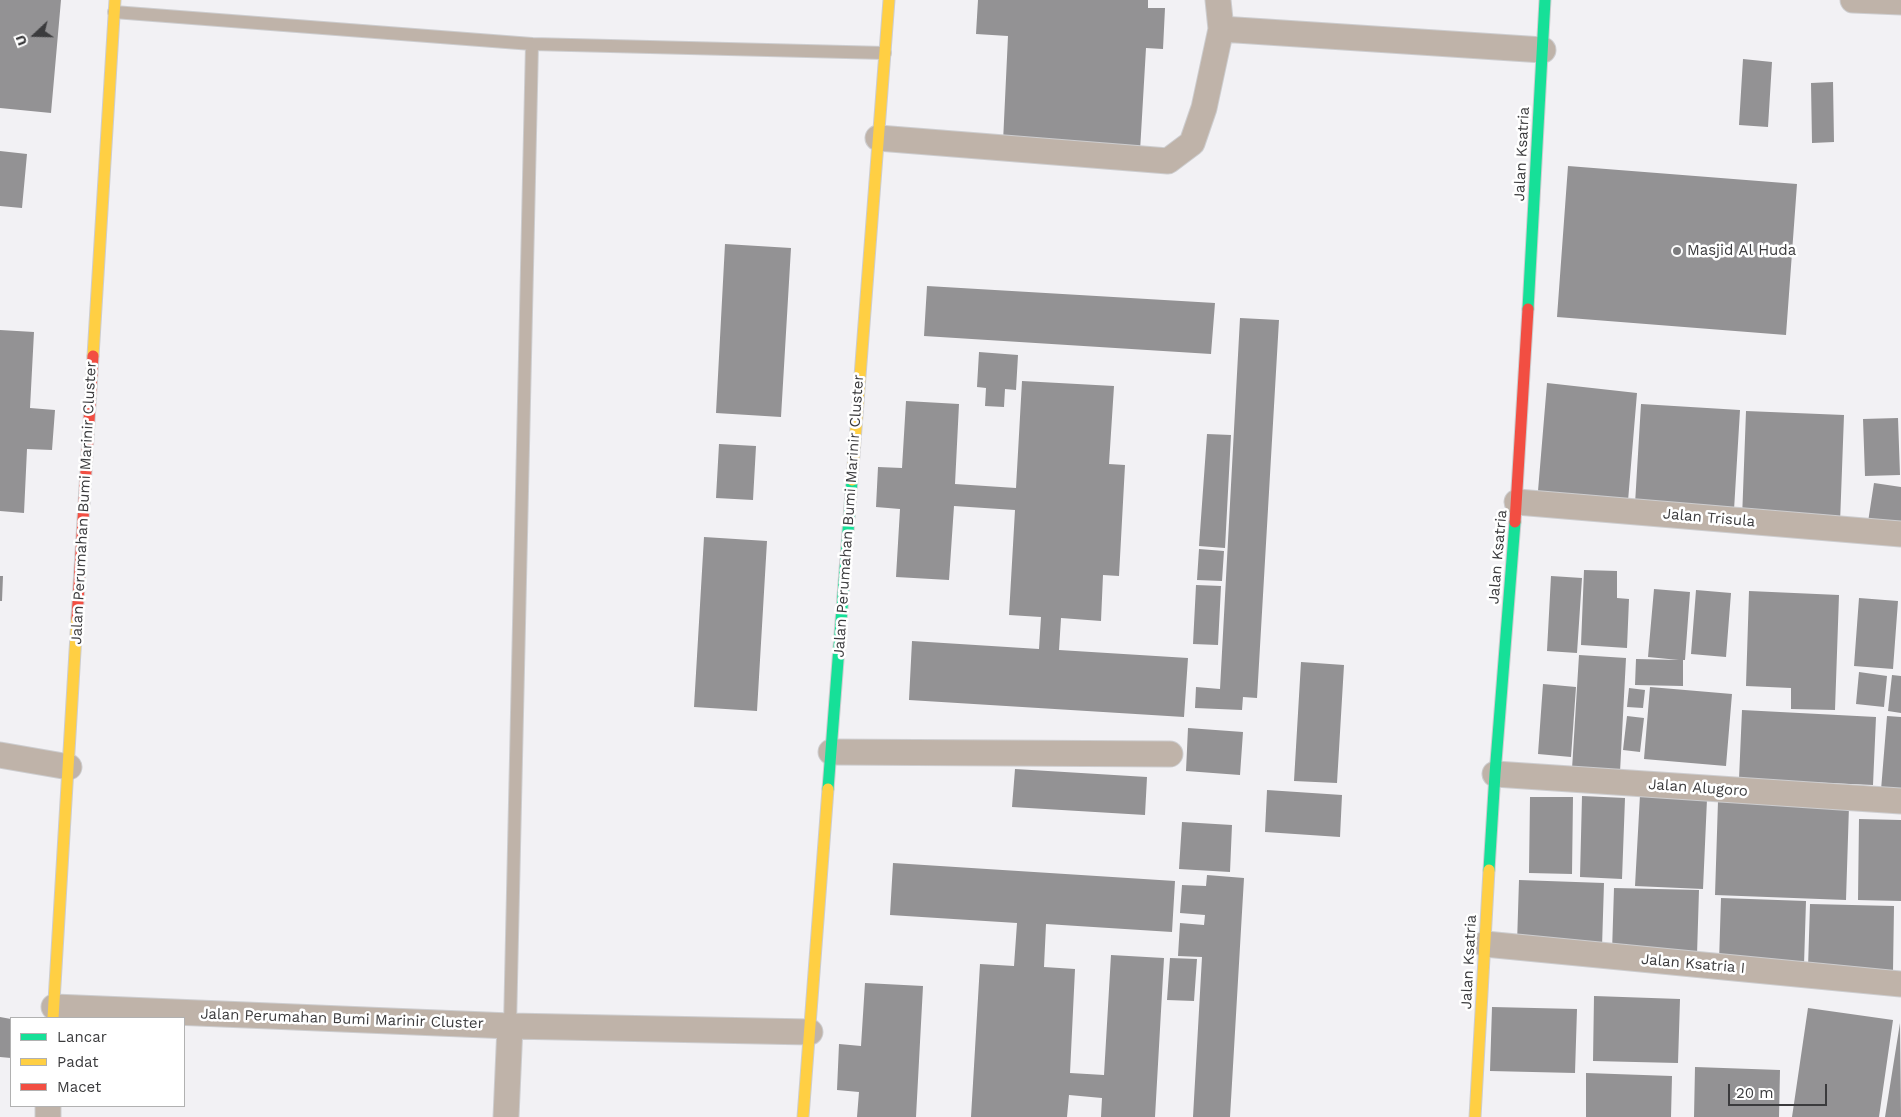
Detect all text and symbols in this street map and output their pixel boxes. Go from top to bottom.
north arrow [10,10,60,60]
text: U [12,33,30,48]
street label: Jalan Ksatria [1511,106,1533,202]
place label: Masjid Al Huda [1687,242,1796,260]
marker: Masjid Al Huda [1671,245,1683,257]
street label: Jalan Perumahan Bumi Marinir Cluster [68,361,100,645]
street label: Jalan Perumahan Bumi Marinir Cluster [830,374,868,658]
street label: Jalan Trisula [1662,505,1756,531]
street label: Jalan Ksatria [1485,509,1511,605]
street label: Jalan Alugoro [1648,776,1748,800]
street label: Jalan Ksatria [1458,914,1480,1010]
street label: Jalan Ksatria I [1640,950,1746,978]
street label: Jalan Perumahan Bumi Marinir Cluster [200,1005,484,1033]
legend [10,1017,185,1107]
text: Lancar [57,1028,107,1046]
text: Padat [57,1053,99,1071]
scale bar [1731,1074,1830,1106]
text: Macet [57,1078,101,1096]
text: 20 m [1736,1084,1774,1102]

